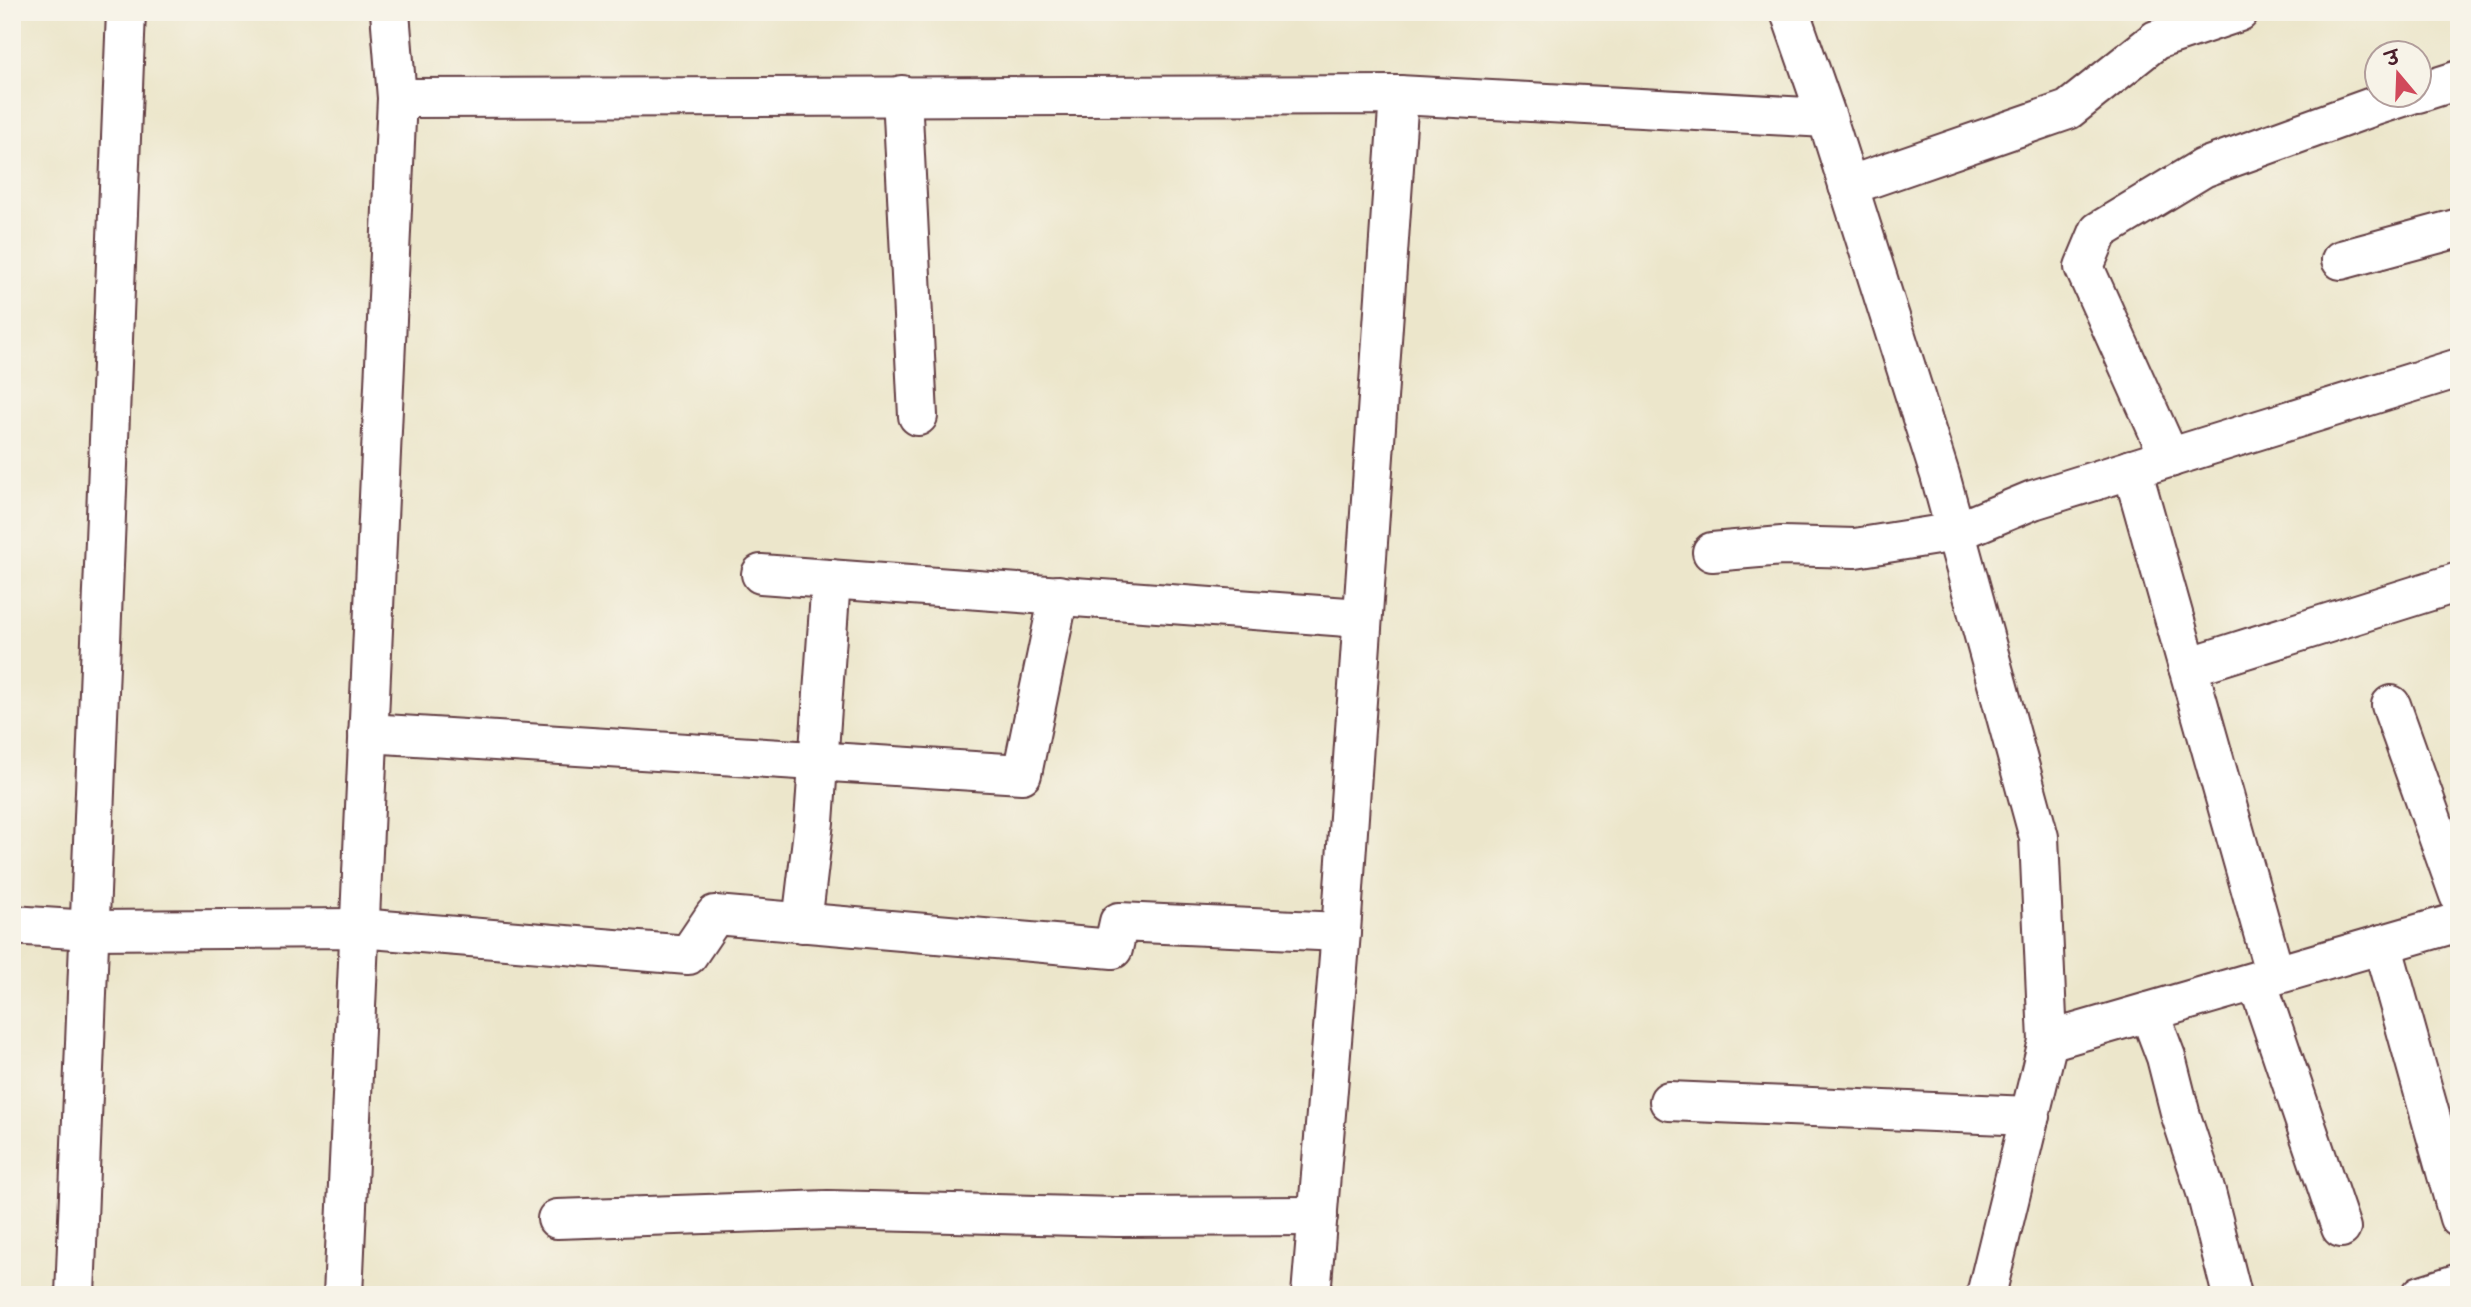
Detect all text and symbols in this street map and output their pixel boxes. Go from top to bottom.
north arrow [2362,38,2432,108]
text: उ [2381,44,2405,73]

